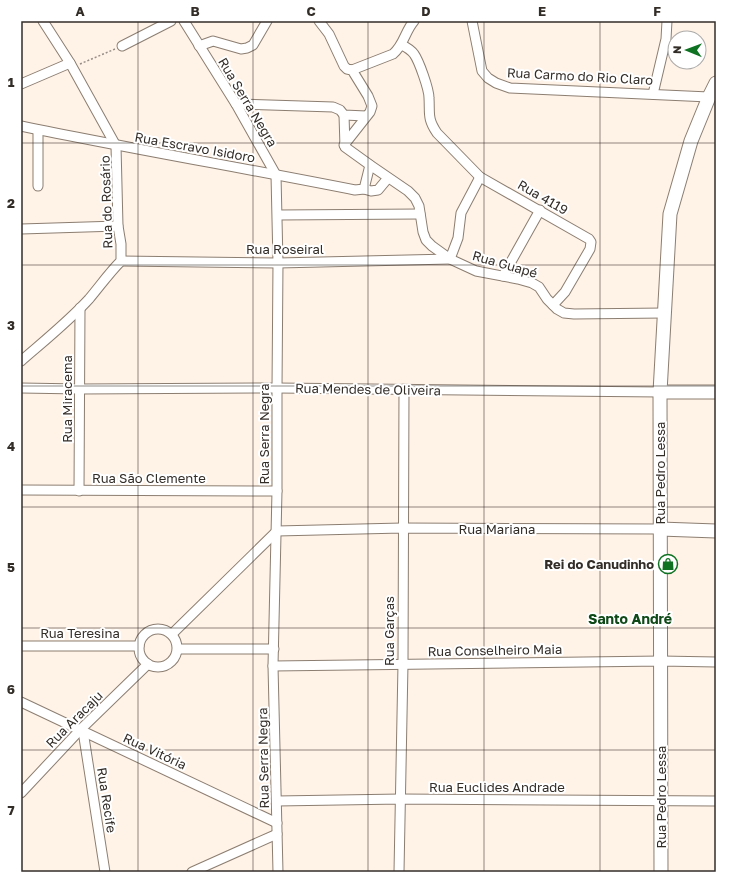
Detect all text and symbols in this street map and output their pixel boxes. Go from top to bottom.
text: A [75,3,85,19]
text: B [190,3,200,19]
text: C [306,3,316,19]
text: D [421,3,431,19]
text: E [538,3,546,19]
text: F [653,3,661,19]
north arrow [667,30,707,70]
text: N [670,46,683,54]
street label: Rua Serra Negra [215,54,281,150]
street label: Rua Carmo do Rio Claro [507,64,654,88]
text: 1 [8,74,15,90]
street label: Rua Escravo Isidoro [134,129,257,166]
street label: Rua do Rosário [96,155,116,249]
street label: Rua 4119 [515,176,571,218]
text: 2 [7,195,15,211]
street label: Rua Roseiral [246,241,324,257]
street label: Rua Guapé [471,247,539,281]
text: 3 [7,317,15,333]
street label: Rua Miracema [59,355,75,443]
street label: Rua Mendes de Oliveira [295,380,441,398]
street label: Rua Serra Negra [256,383,272,485]
street label: Rua Pedro Lessa [652,422,668,524]
text: 4 [7,438,15,454]
street label: Rua São Clemente [92,470,206,486]
street label: Rua Mariana [459,521,535,537]
shop icon: Rei do Canudinho [657,553,679,575]
place label: Rei do Canudinho [544,556,654,572]
text: 5 [7,559,15,575]
street label: Rua Garças [381,596,397,666]
district label: Santo André [588,610,672,627]
street label: Rua Teresina [40,625,120,641]
street label: Rua Conselheiro Maia [428,641,562,659]
text: 6 [7,681,15,697]
street label: Rua Aracaju [42,687,106,751]
street label: Rua Serra Negra [254,707,272,809]
street label: Rua Vitória [121,729,189,773]
street label: Rua Pedro Lessa [653,746,669,848]
street label: Rua Recife [94,766,120,834]
street label: Rua Euclides Andrade [429,779,565,795]
text: 7 [7,802,15,818]

